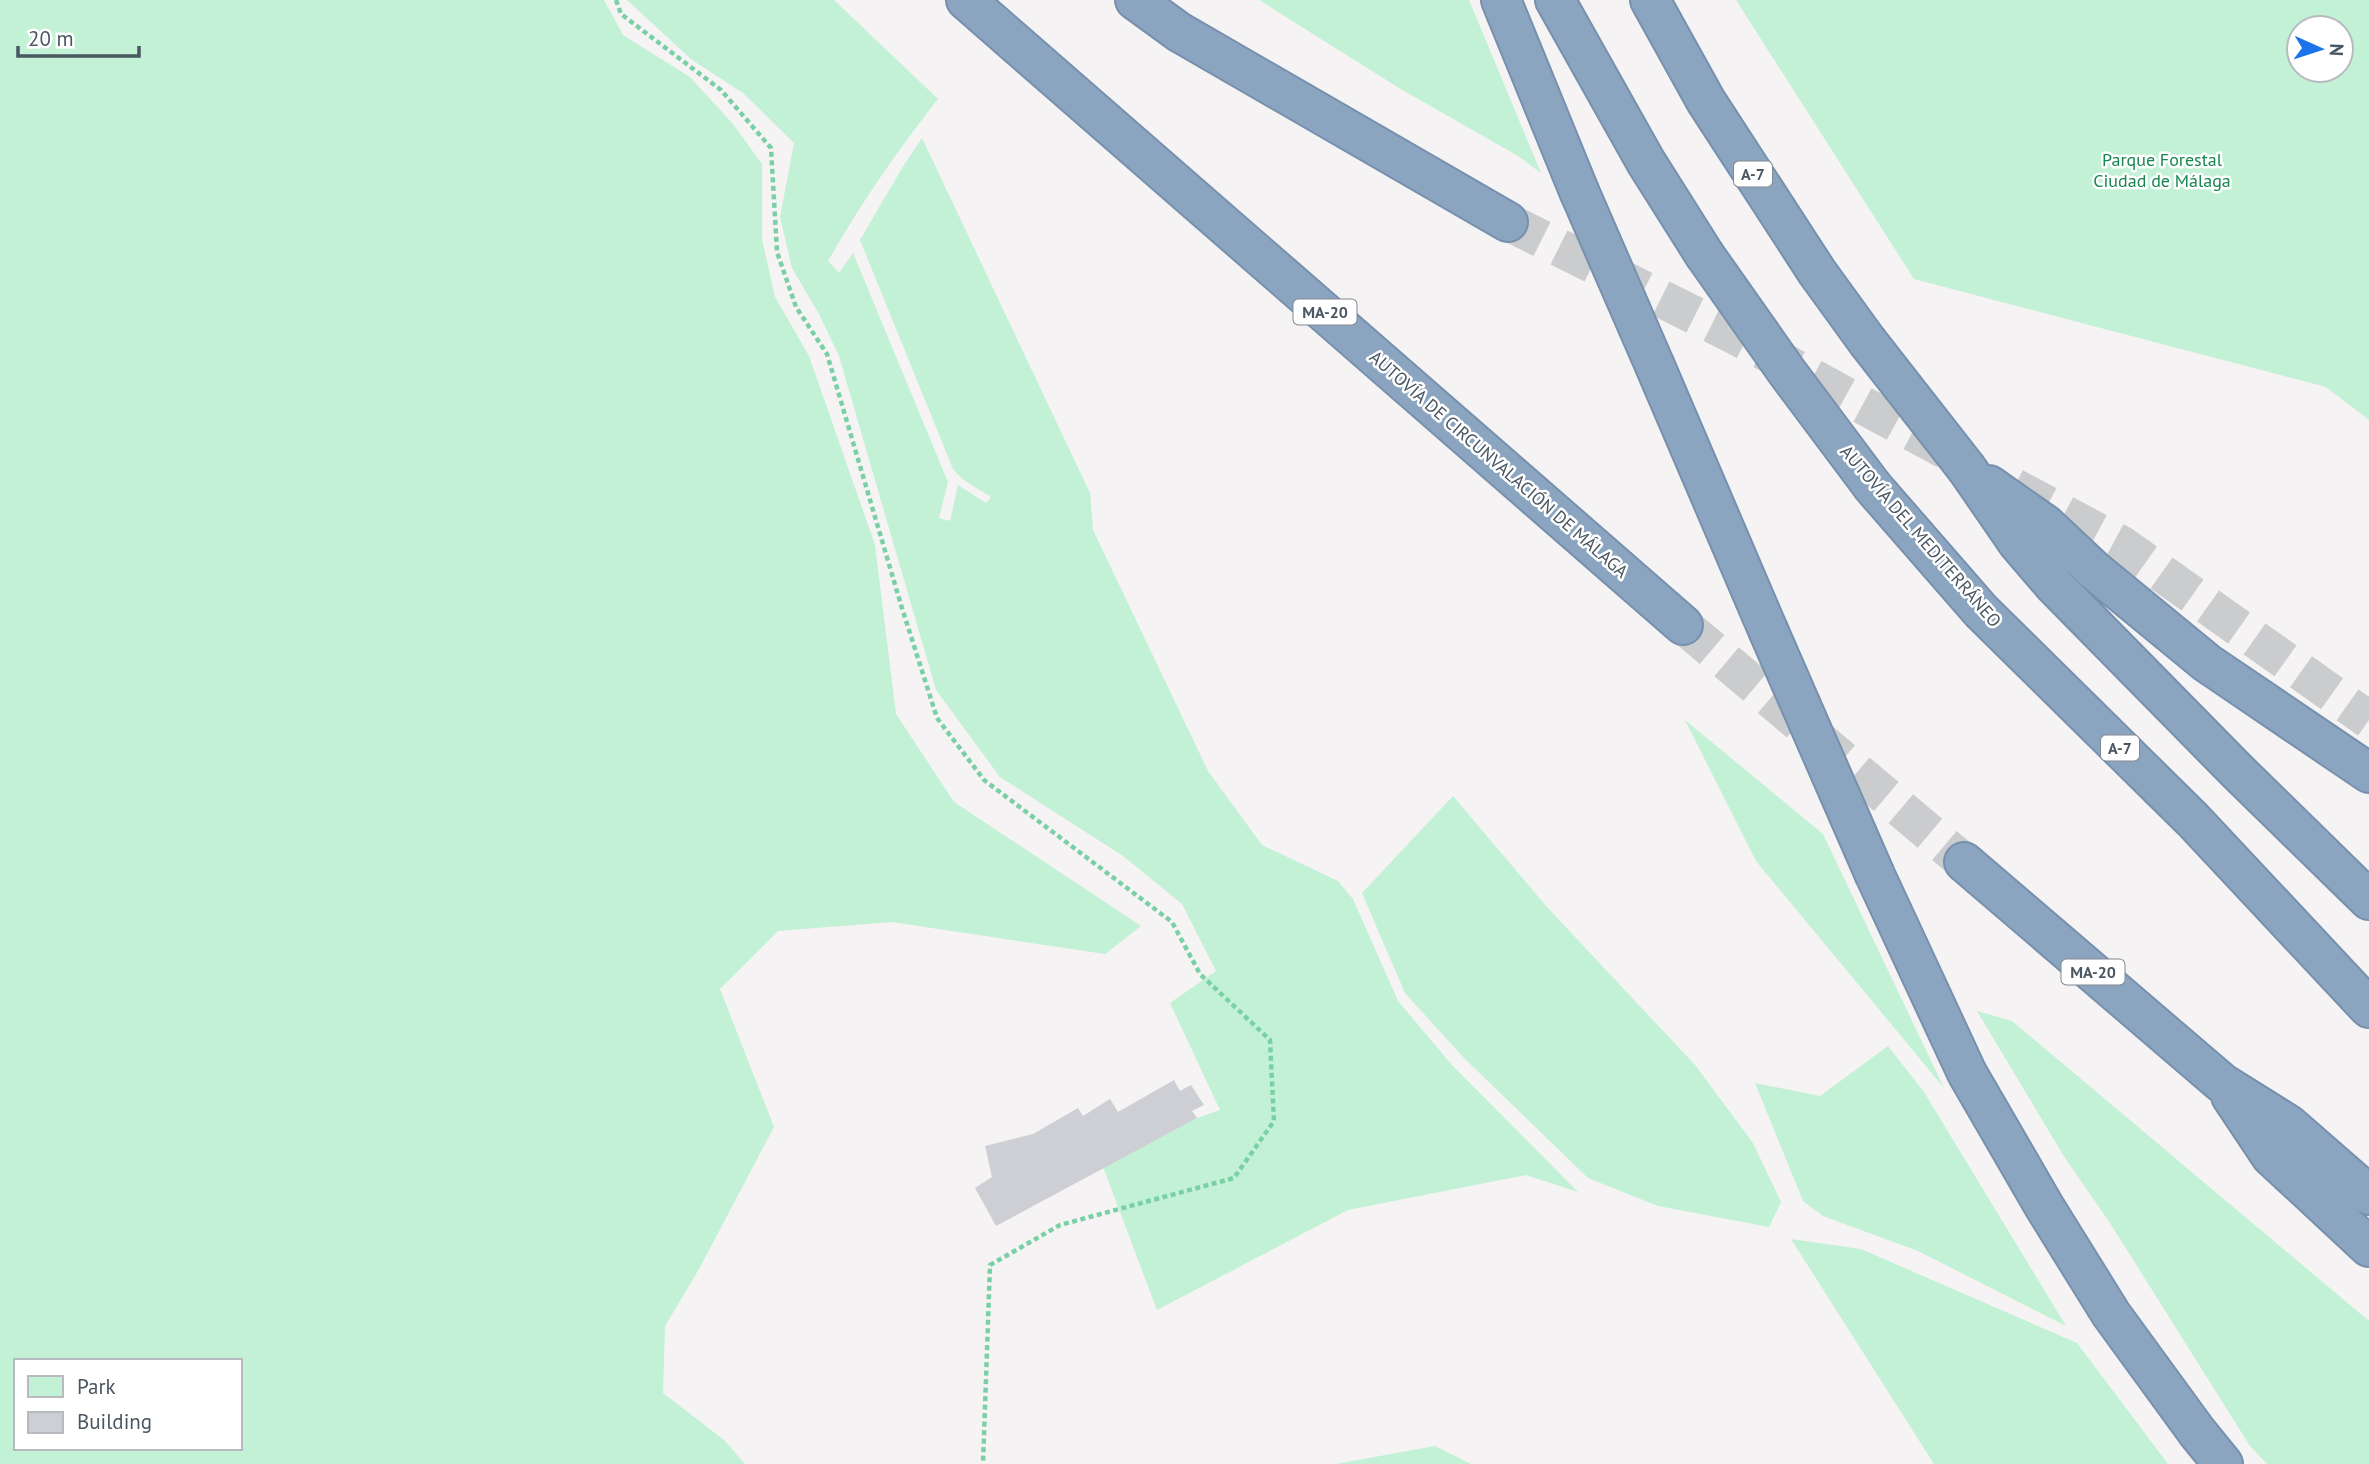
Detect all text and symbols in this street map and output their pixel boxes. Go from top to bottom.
scale bar [18,14,138,58]
north arrow [2285,14,2355,84]
text: 20 m [28,25,74,52]
text: N [2325,43,2349,57]
park label: Parque Forestal Ciudad de Málaga [2093,148,2231,192]
road number: A-7 [1734,162,1772,186]
road number: MA-20 [1294,300,1356,324]
street label: AUTOVÍA DE CIRCUNVALACIÓN DE MÁLAGA [1365,345,1633,583]
street label: AUTOVÍA DEL MEDITERRÁNEO [1836,440,2006,632]
road number: A-7 [2101,736,2139,761]
road number: MA-20 [2062,960,2124,984]
legend [14,1359,242,1450]
text: Park [77,1373,116,1400]
text: Building [77,1408,152,1435]

